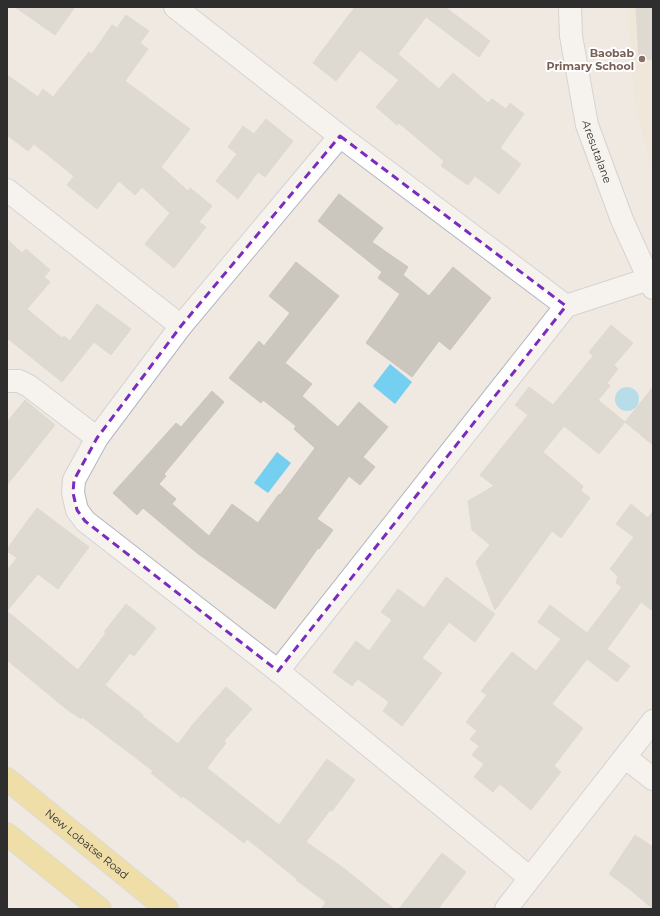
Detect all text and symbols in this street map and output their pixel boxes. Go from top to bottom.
place label: Baobab Primary School [546,46,634,73]
marker: Baobab Primary School [637,54,647,64]
street label: Aresutalane [579,119,615,185]
street label: New Lobatse Road [42,806,132,882]

